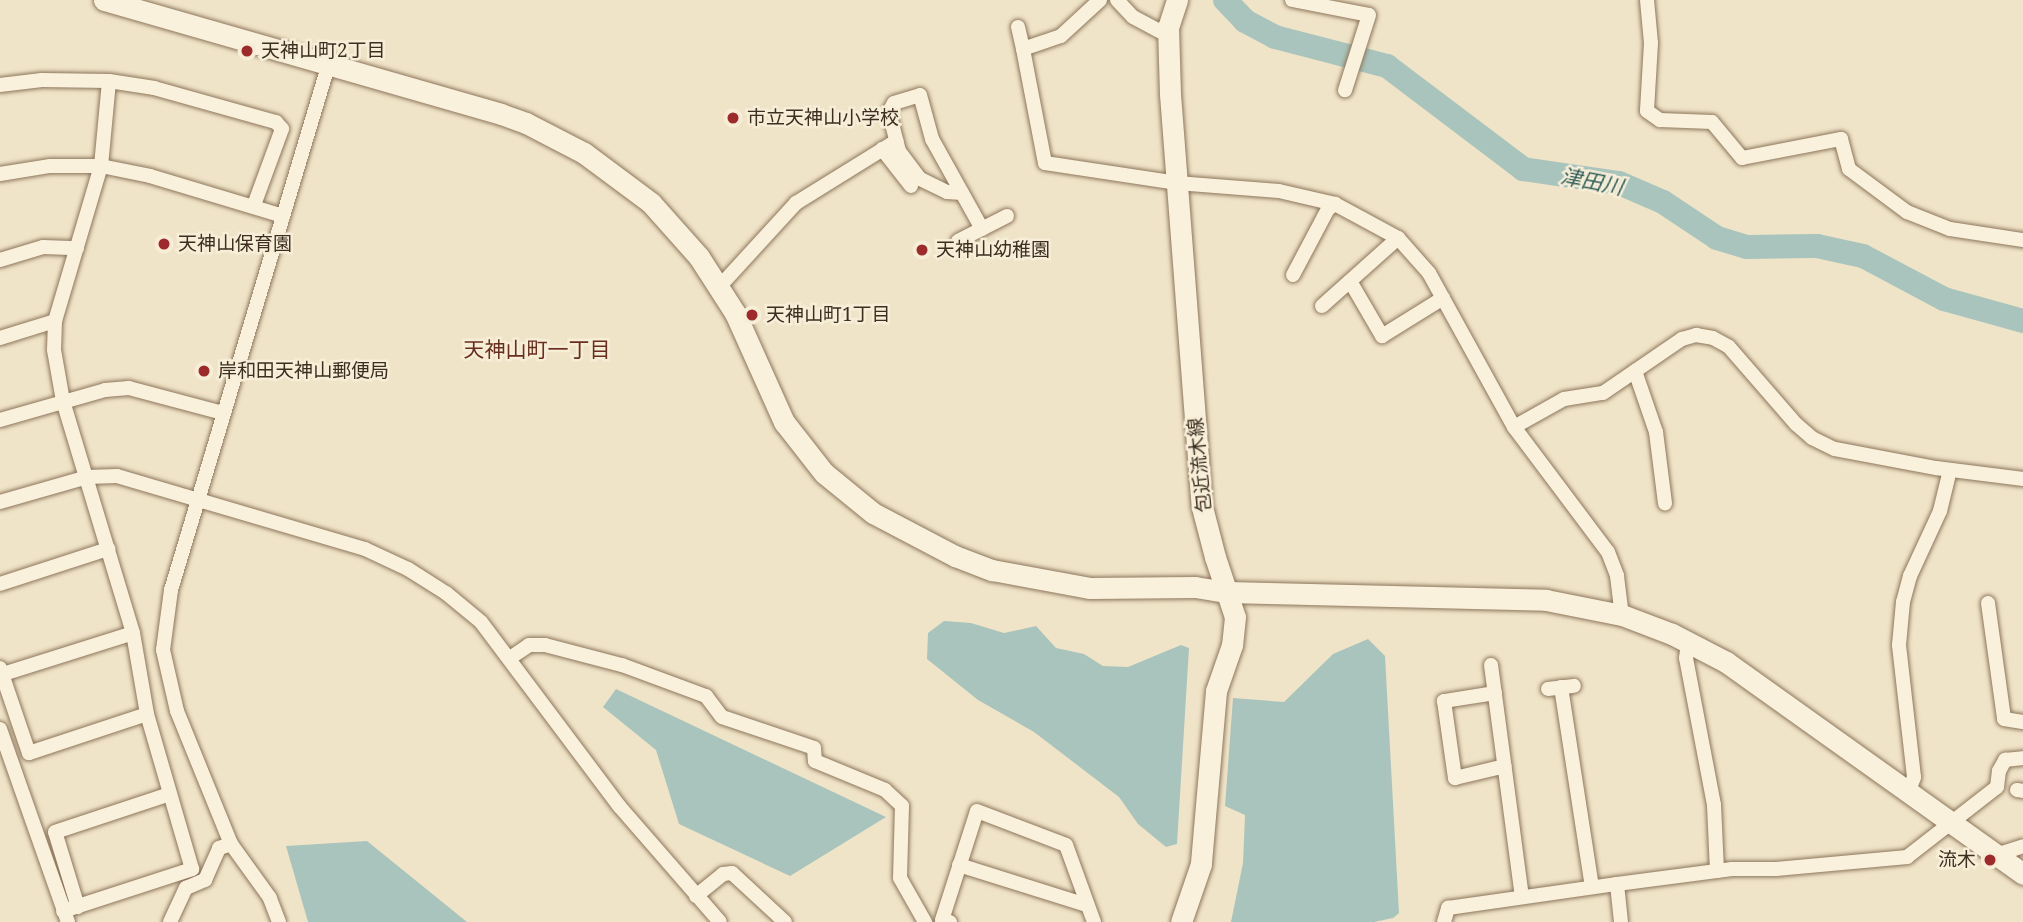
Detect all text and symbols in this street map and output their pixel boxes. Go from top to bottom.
place label: 天神山町2丁目 [261,40,386,62]
marker: 天神山町2丁目 [239,43,255,59]
place label: 市立天神山小学校 [747,107,899,129]
marker: 市立天神山小学校 [725,110,741,126]
water label: 津田川 [1559,163,1625,199]
place label: 天神山保育園 [178,233,292,255]
marker: 天神山保育園 [156,236,172,252]
place label: 天神山幼稚園 [936,239,1050,261]
marker: 天神山幼稚園 [914,242,930,258]
place label: 天神山町1丁目 [766,304,891,326]
marker: 天神山町1丁目 [744,307,760,323]
district label: 天神山町一丁目 [464,336,610,362]
place label: 岸和田天神山郵便局 [218,360,389,382]
marker: 岸和田天神山郵便局 [196,363,212,379]
street label: 包近流木線 [1184,417,1216,513]
place label: 流木 [1938,849,1976,871]
marker: 流木 [1982,852,1998,868]

